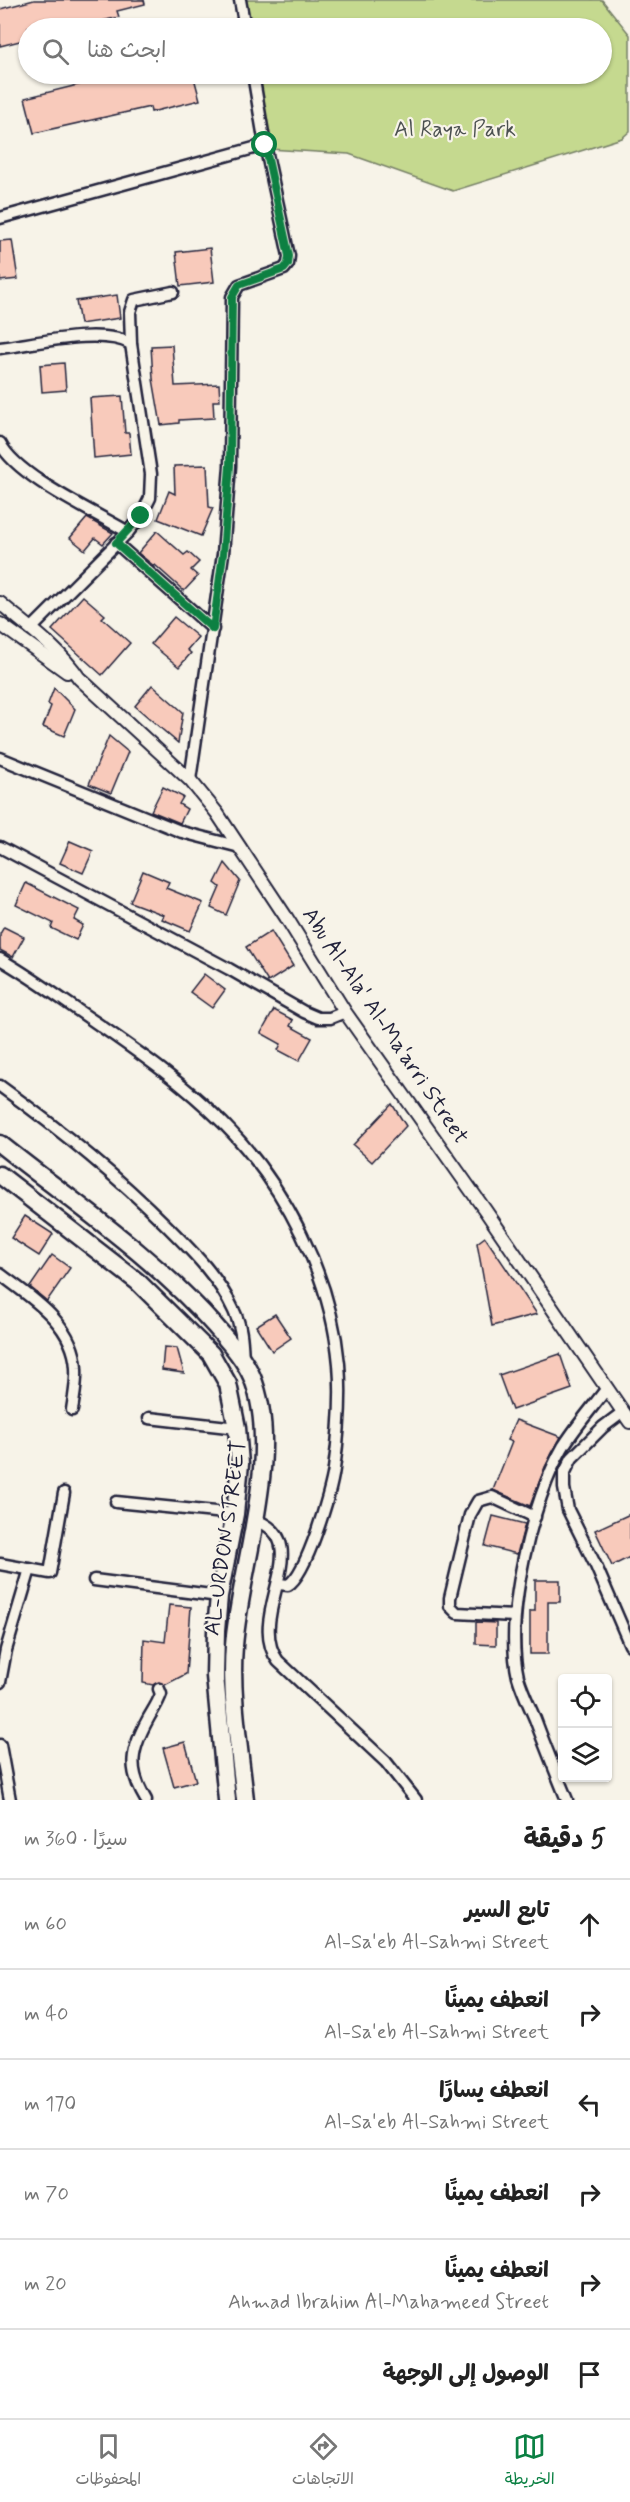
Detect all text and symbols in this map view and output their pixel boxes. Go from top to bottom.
search box [18,18,612,84]
icon: search [39,35,72,68]
text: ابحث هنا [87,37,167,65]
park label: Al Raya Park [394,116,516,144]
route start [251,131,277,157]
route end [127,502,153,528]
street label: Abu Al-Ala' Al-Maʻarri Street [295,902,475,1150]
street label: AL-URDON STREET [198,1439,254,1637]
map controls [558,1674,612,1782]
button: locate [558,1674,612,1728]
button: layers [558,1728,612,1782]
text: 5 دقيقة [523,1823,606,1857]
text: سيرًا · 360 m [24,1826,128,1853]
text: تابع السير [465,1897,549,1925]
icon: ahead [573,1908,606,1941]
text: 60 m [24,1911,67,1938]
text: Al-Sa'eb Al-Sahmi Street [324,1929,549,1956]
text: انعطف يمينًا [445,1987,549,2015]
icon: right [573,1998,606,2031]
text: 40 m [24,2001,68,2028]
text: Al-Sa'eb Al-Sahmi Street [324,2019,549,2046]
text: انعطف يسارًا [439,2077,549,2105]
icon: left [573,2088,606,2121]
text: 170 m [24,2091,76,2118]
text: Al-Sa'eb Al-Sahmi Street [324,2109,549,2136]
icon: right [573,2178,606,2211]
text: انعطف يمينًا [445,2180,549,2208]
text: 70 m [24,2181,69,2208]
text: انعطف يمينًا [445,2257,549,2285]
icon: right [573,2268,606,2301]
text: 20 m [24,2271,67,2298]
text: Ahmad Ibrahim Al-Mahameed Street [228,2289,549,2316]
icon: arrive [573,2358,606,2391]
text: الوصول إلى الوجهة [382,2360,549,2388]
tab: المحفوظات [75,2430,141,2493]
tab: الاتجاهات [292,2430,354,2493]
tab: الخريطة [505,2430,555,2493]

